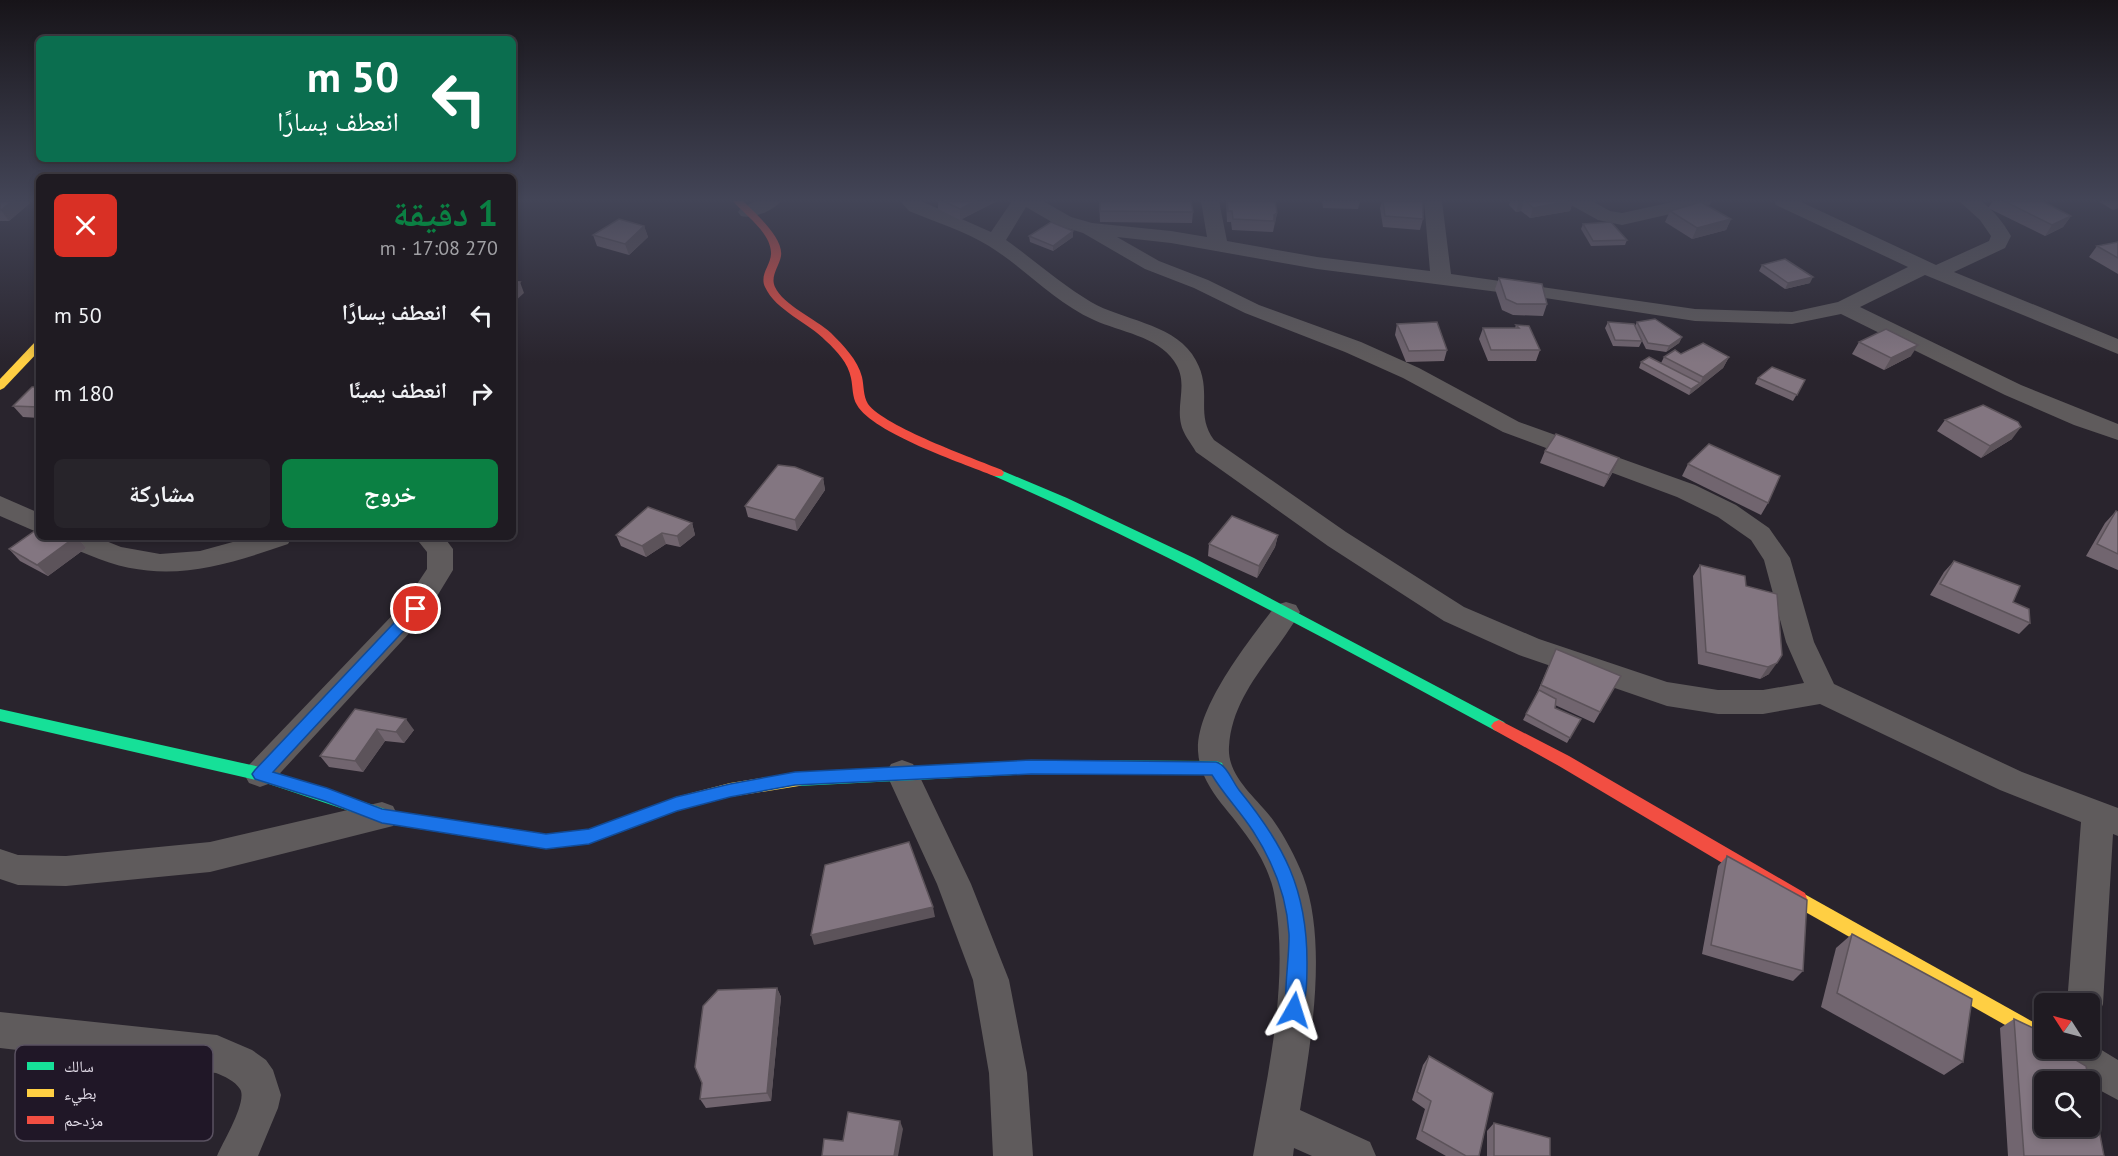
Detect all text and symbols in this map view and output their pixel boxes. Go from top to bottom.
text: 50 m [307,49,399,104]
icon: left [420,60,498,138]
text: انعطف يسارًا [277,104,399,138]
text: 1 دقيقة [393,189,498,236]
button: close [54,194,117,257]
text: 270 m · 17:08 [380,235,498,261]
text: انعطف يسارًا [342,298,447,326]
icon: left [465,299,498,332]
text: 50 m [54,301,102,329]
text: انعطف يمينًا [348,376,447,404]
icon: right [465,377,498,410]
text: 180 m [54,379,114,407]
button: مشاركة [54,459,270,528]
button: خروج [282,459,498,528]
pin [390,583,441,634]
icon: arrive [399,592,432,625]
position arrow [1262,978,1326,1042]
north arrow [2034,993,2100,1059]
map controls [2034,993,2100,1137]
legend [15,1045,213,1141]
text: سالك [64,1056,94,1076]
button: search [2034,1071,2100,1137]
text: بطيء [64,1083,96,1106]
text: مزدحم [64,1110,103,1131]

